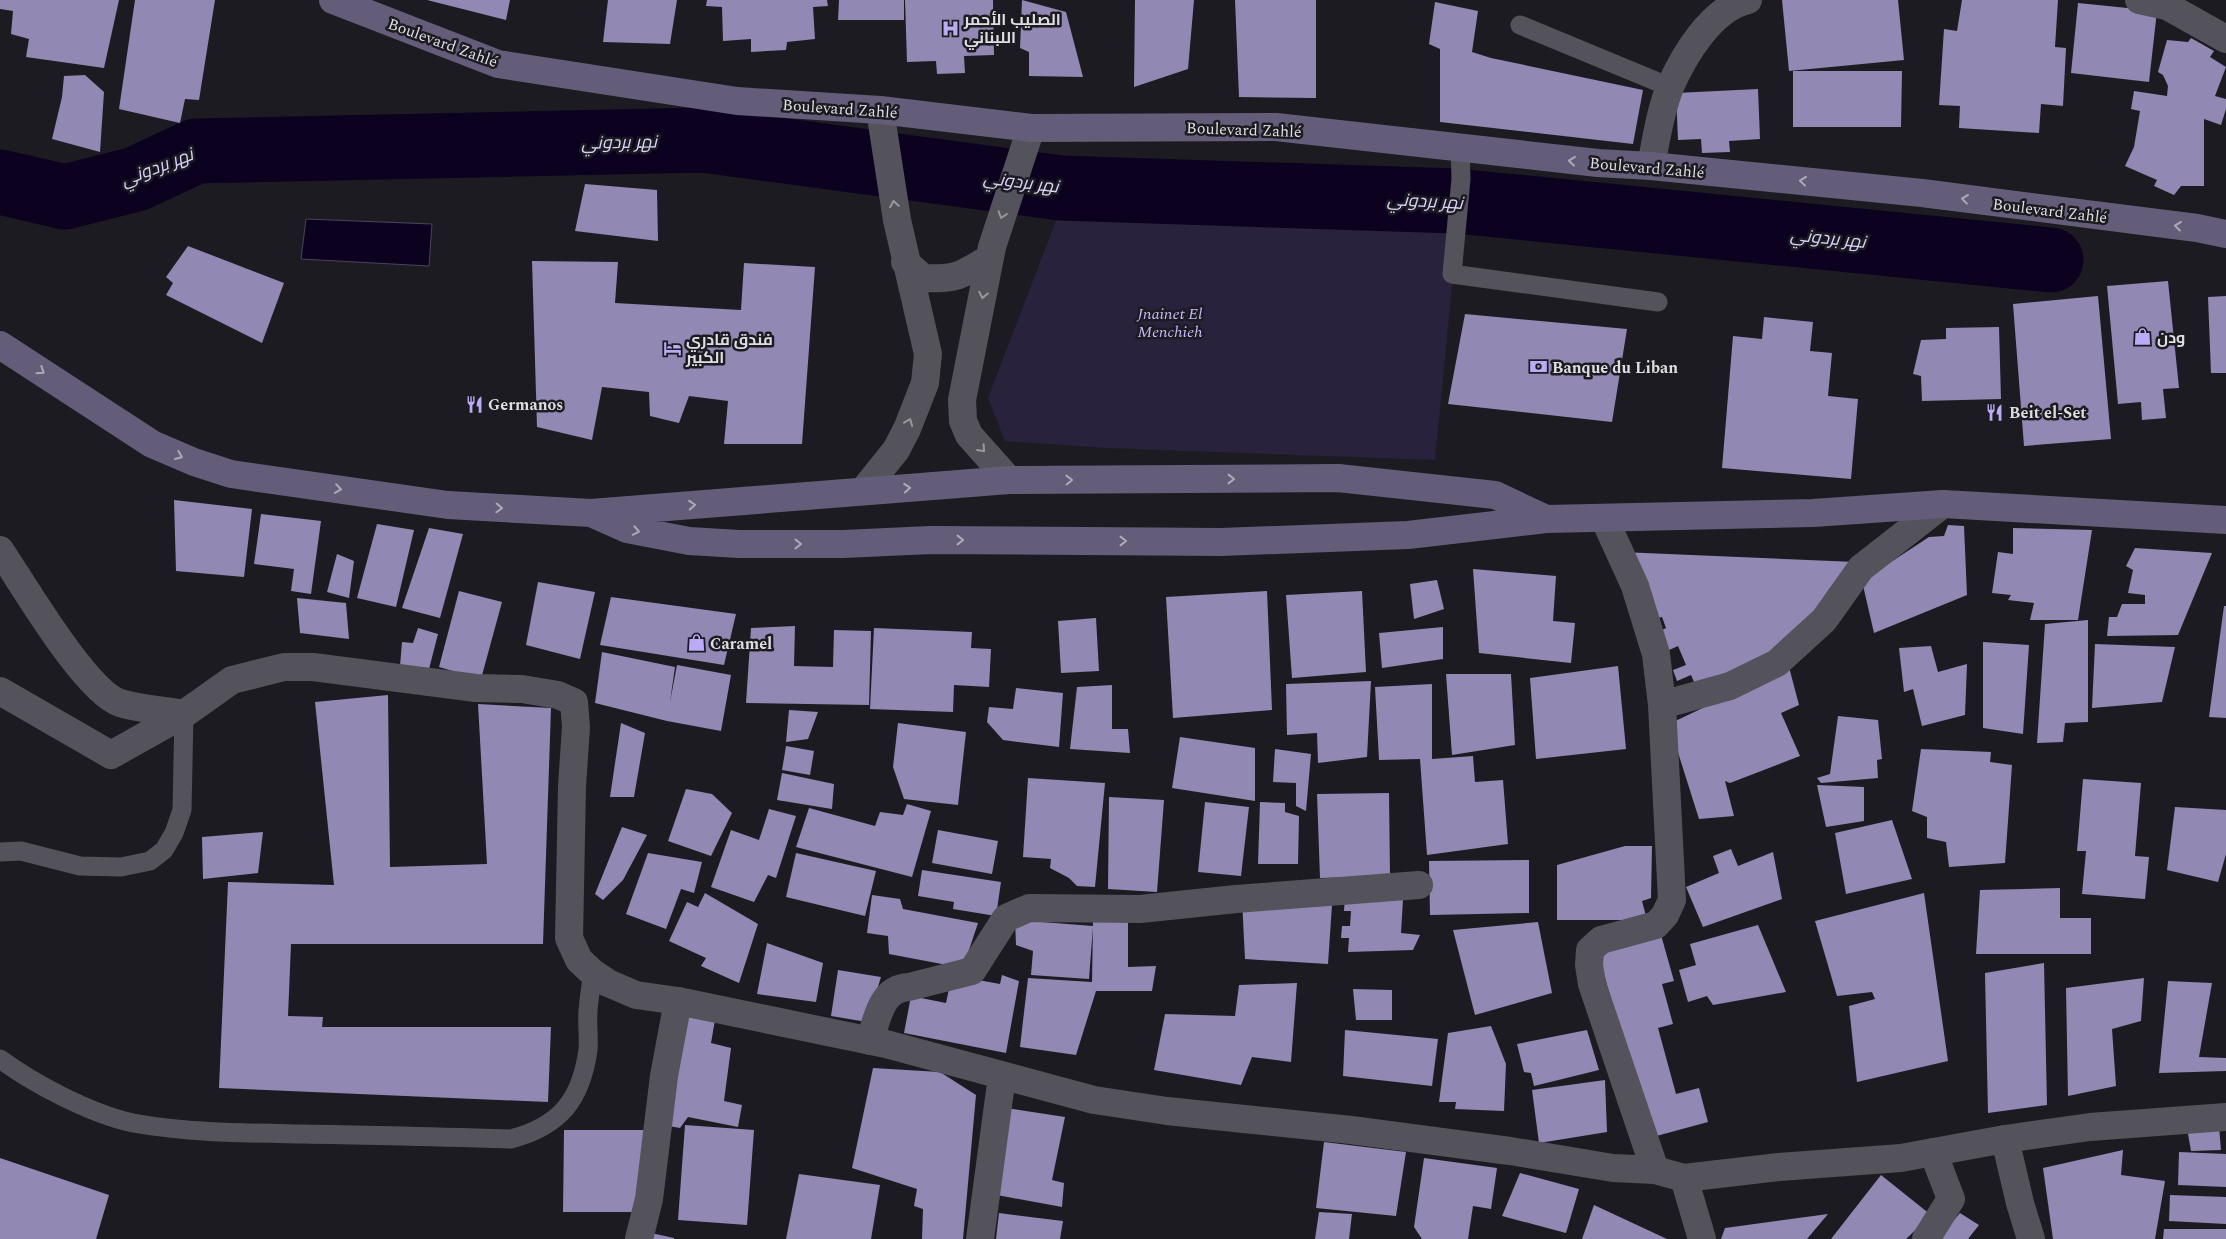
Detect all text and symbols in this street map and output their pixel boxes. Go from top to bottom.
place label: الصليب الأحمر اللبناني [963,8,1061,50]
street label: Boulevard Zahlé [384,12,501,74]
hospital icon: الصليب الأحمر اللبناني [940,18,960,38]
street label: Boulevard Zahlé [782,93,899,125]
street label: Boulevard Zahlé [1186,116,1302,144]
water label: نهر بردوني [581,128,659,157]
water label: نهر بردوني [117,140,199,194]
street label: Boulevard Zahlé [1588,151,1706,185]
one-way arrow [1567,156,1575,167]
water label: نهر بردوني [982,164,1062,201]
one-way arrow [1799,176,1807,187]
water label: نهر بردوني [1386,186,1466,217]
street label: Boulevard Zahlé [1991,192,2109,230]
one-way arrow [1960,194,1968,205]
one-way arrow [890,200,900,209]
one-way arrow [998,210,1008,218]
water label: نهر بردوني [1789,221,1869,256]
one-way arrow [2174,221,2182,232]
one-way arrow [979,290,989,299]
park label: Jnainet El Menchieh [1137,302,1202,344]
place label: ودن [2157,326,2185,350]
shop icon: ودن [2133,327,2153,347]
place label: فندق قادري الكبير [685,328,773,370]
hotel icon: فندق قادري الكبير [662,338,682,358]
place label: Banque du Liban [1552,356,1678,380]
bank icon: Banque du Liban [1528,357,1548,377]
one-way arrow [35,365,45,374]
place label: Germanos [488,393,563,417]
restaurant icon: Germanos [464,394,484,414]
place label: Beit el-Set [2009,401,2087,425]
restaurant icon: Beit el-Set [1985,402,2005,422]
one-way arrow [903,418,914,427]
one-way arrow [976,443,985,452]
one-way arrow [174,449,183,460]
one-way arrow [1227,473,1235,484]
one-way arrow [1065,475,1073,485]
one-way arrow [334,483,342,494]
one-way arrow [903,483,911,494]
one-way arrow [688,500,696,511]
one-way arrow [495,502,503,513]
one-way arrow [632,525,641,535]
one-way arrow [957,535,965,545]
one-way arrow [1120,536,1127,546]
one-way arrow [794,539,802,549]
place label: Caramel [710,632,772,656]
shop icon: Caramel [686,633,706,653]

